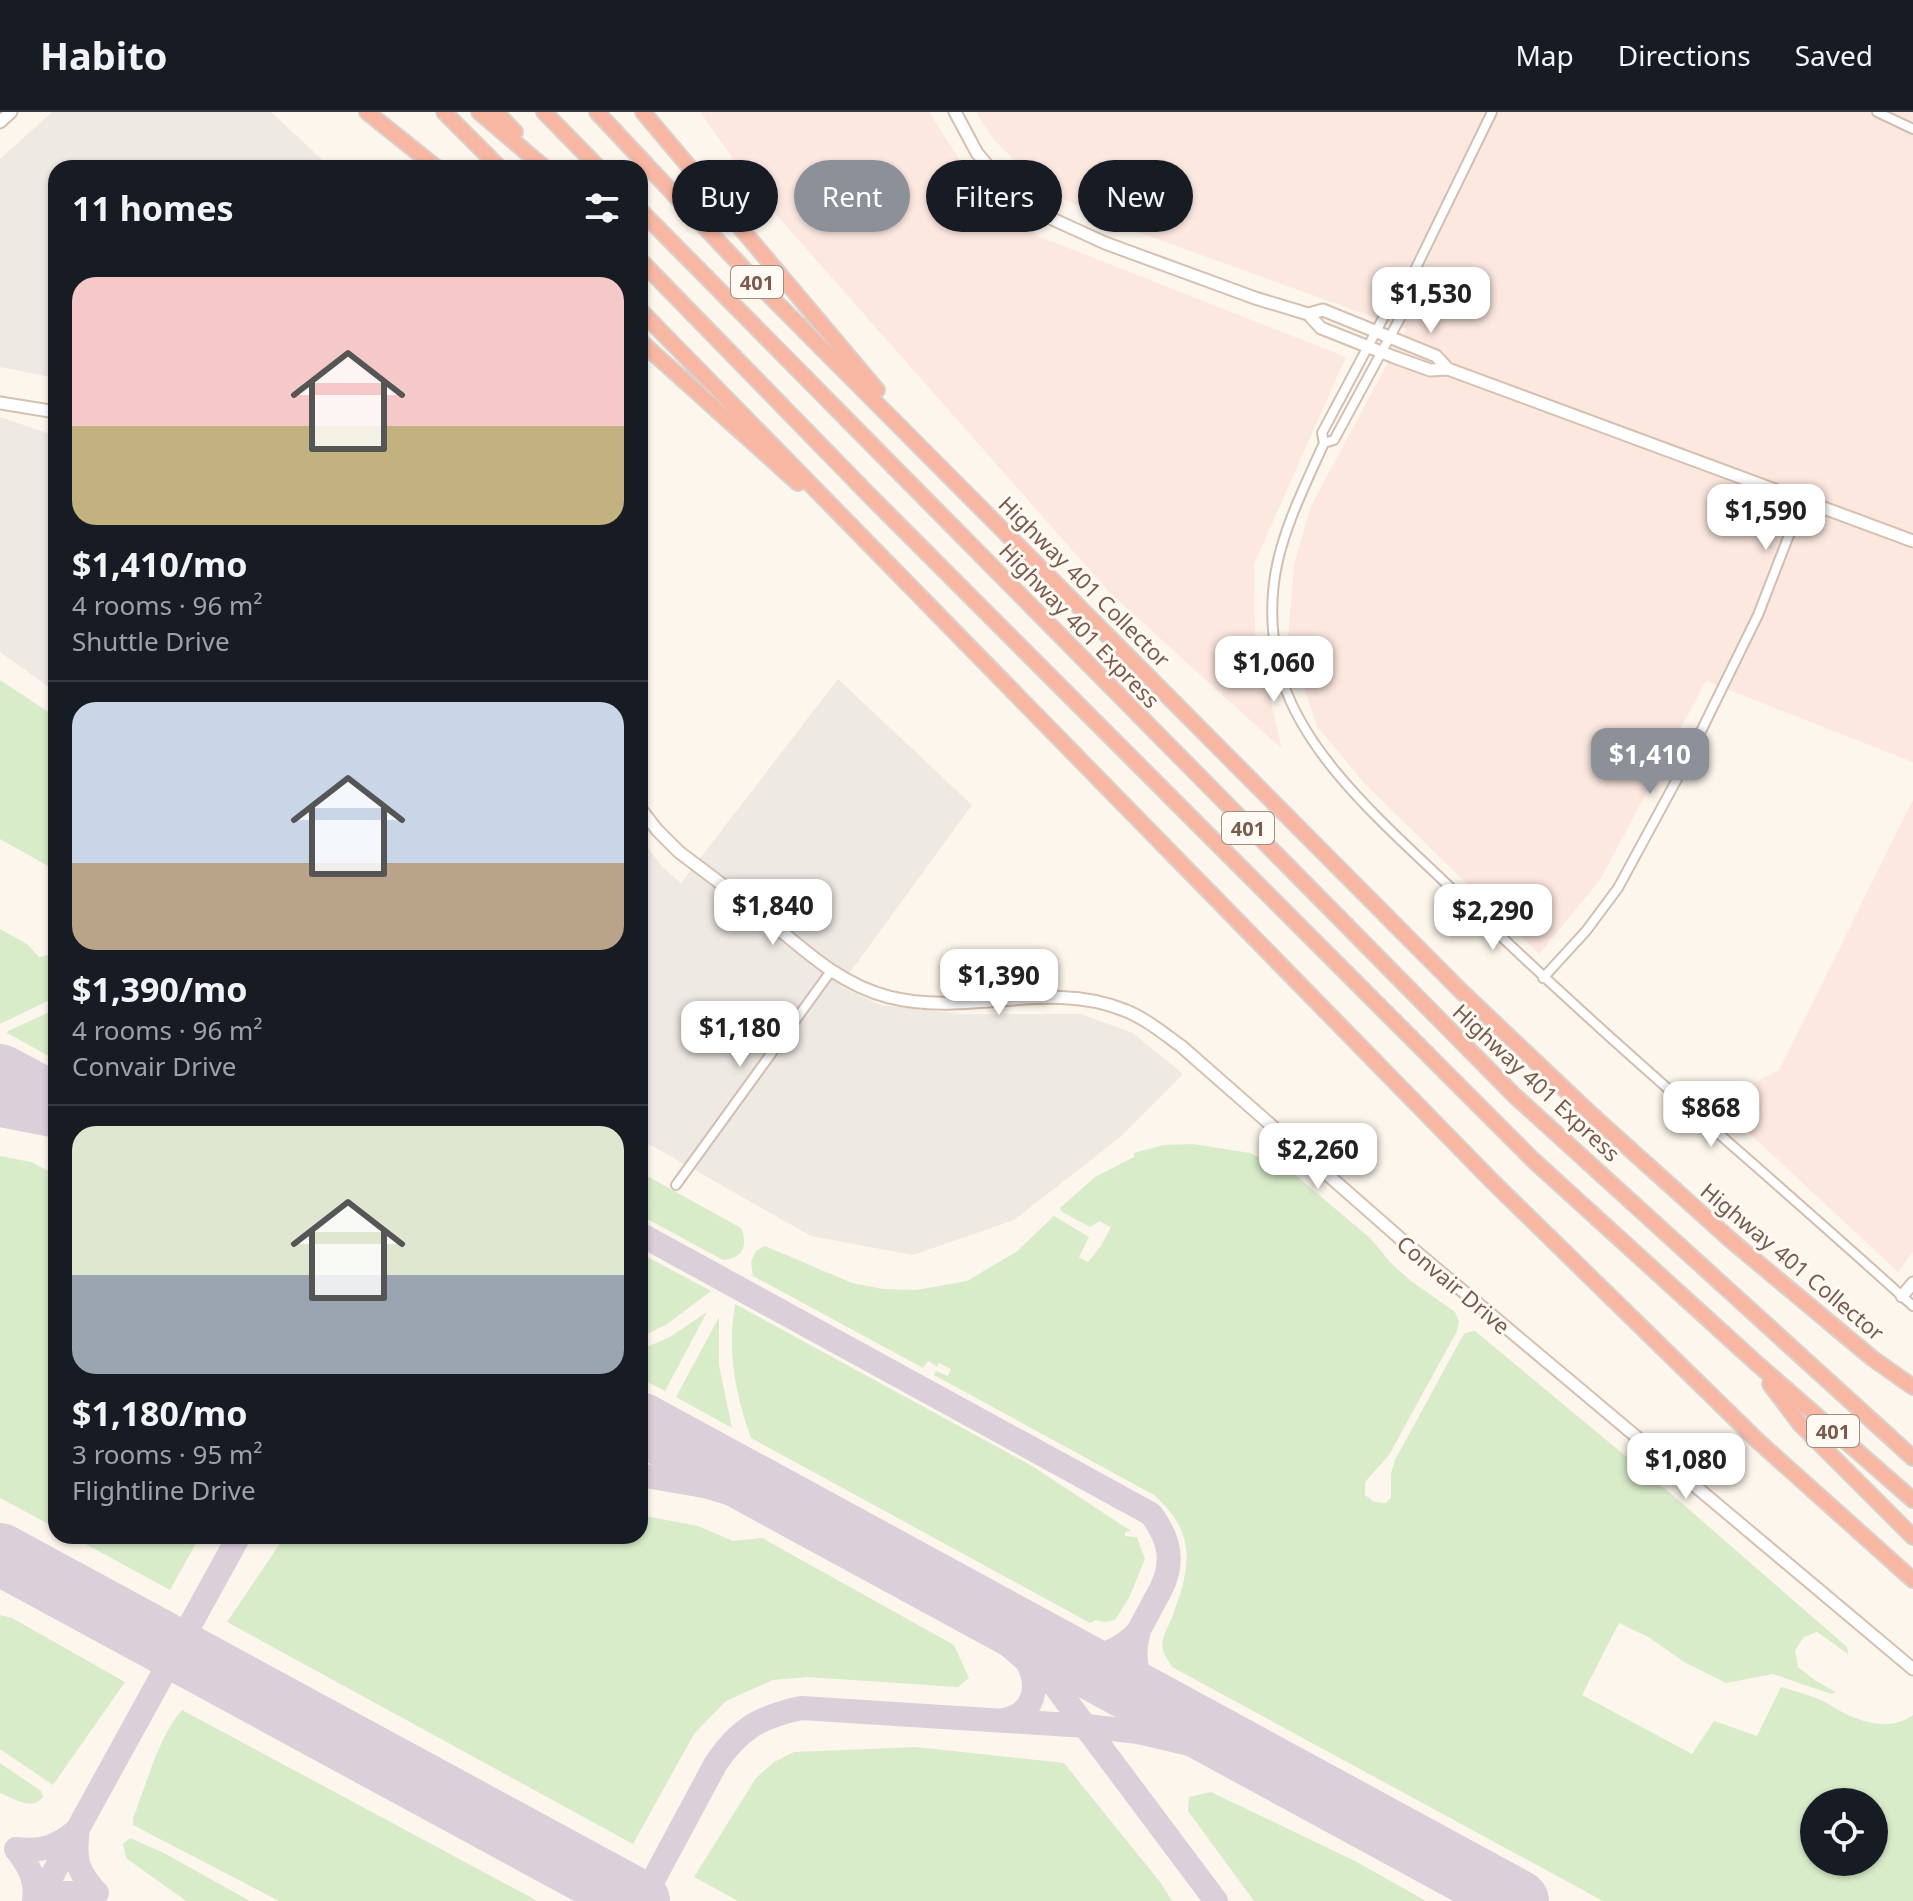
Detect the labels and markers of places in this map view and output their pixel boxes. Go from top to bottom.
pin: $1,530 [1366,267,1496,335]
pin: $1,590 [1701,484,1831,552]
pin: $1,060 [1209,636,1339,704]
pin: $1,410 [1585,728,1715,796]
pin: $1,840 [708,879,838,947]
pin: $2,290 [1428,884,1558,952]
pin: $1,390 [934,949,1064,1017]
pin: $1,180 [675,1001,805,1069]
pin: $868 [1664,1081,1758,1149]
pin: $2,260 [1253,1123,1383,1191]
pin: $1,080 [1621,1433,1751,1501]

